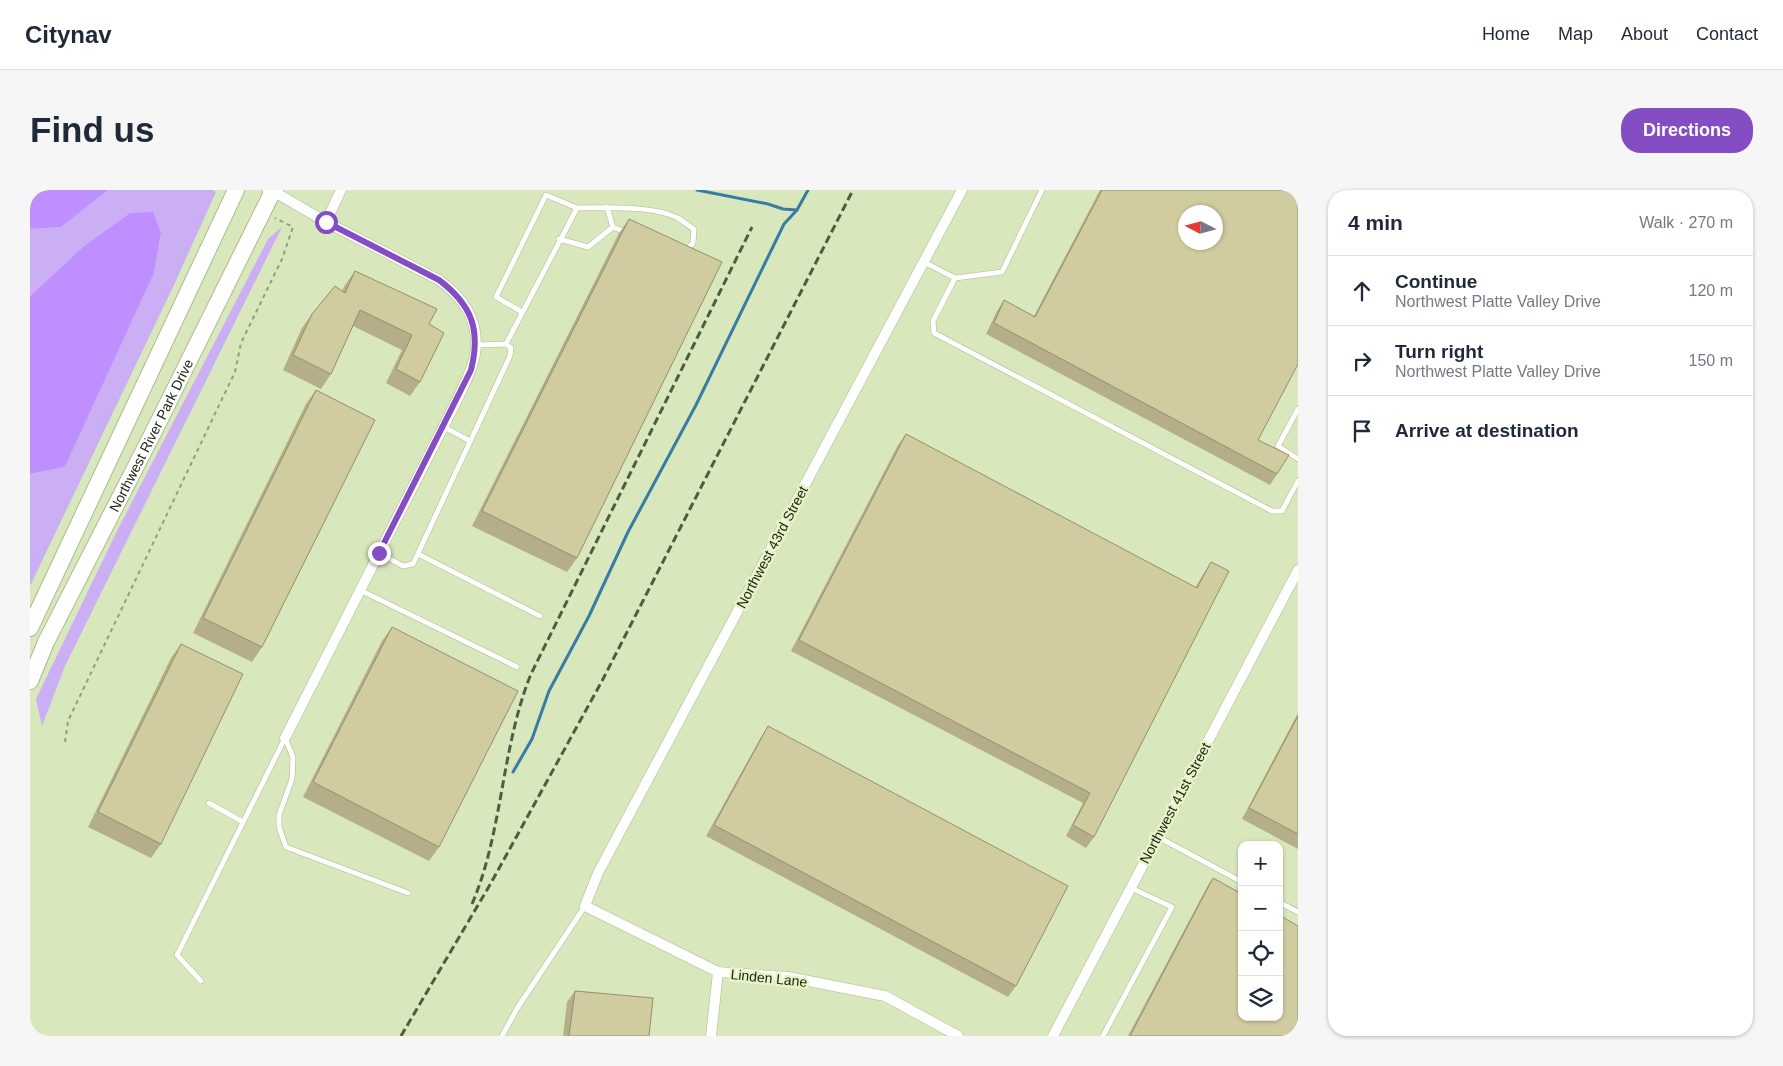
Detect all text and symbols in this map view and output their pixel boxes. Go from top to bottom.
text: Citynav [25,21,112,48]
text: Home [1482,24,1530,44]
text: Map [1558,24,1593,44]
text: About [1621,24,1668,44]
text: Contact [1696,24,1758,44]
button: Directions [1621,108,1753,153]
text: Find us [30,110,154,149]
north arrow [1178,205,1223,250]
route start [315,211,338,234]
text: 4 min [1348,211,1403,234]
text: Walk · 270 m [1639,214,1733,231]
text: Continue [1395,271,1477,292]
icon: ahead [1348,277,1376,305]
text: 120 m [1689,282,1733,299]
text: Northwest Platte Valley Drive [1395,293,1601,310]
text: Turn right [1395,341,1483,362]
icon: right [1348,347,1376,375]
text: 150 m [1689,352,1733,369]
street label: Northwest River Park Drive [106,356,197,514]
text: Northwest Platte Valley Drive [1395,363,1601,380]
icon: arrive [1348,417,1376,445]
text: Arrive at destination [1395,420,1579,441]
street label: Northwest 43rd Street [733,483,811,611]
route end [368,542,391,565]
street label: Northwest 41st Street [1136,740,1214,866]
map controls [1238,841,1283,1021]
button: + [1238,841,1283,886]
button: − [1238,886,1283,931]
button: locate [1238,931,1283,976]
street label: Linden Lane [730,966,808,990]
button: layers [1238,976,1283,1021]

